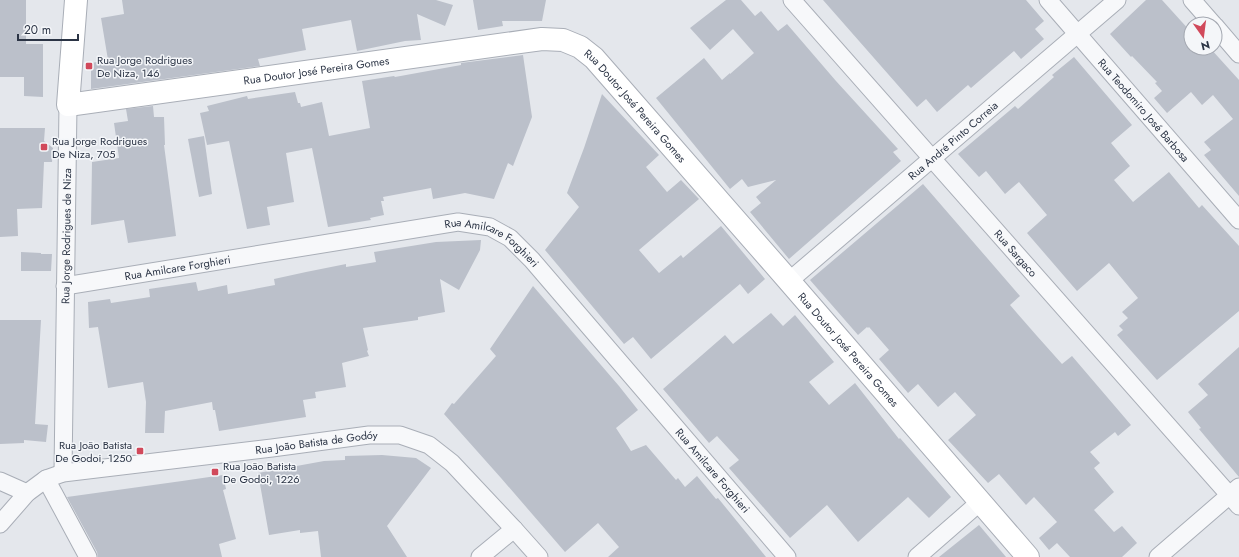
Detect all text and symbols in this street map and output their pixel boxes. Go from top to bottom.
scale bar [18,16,78,42]
north arrow [1183,16,1223,56]
text: 20 m [24,21,51,39]
text: N [1199,37,1212,55]
street label: Rua Doutor José Pereira Gomes [581,45,690,166]
place label: Rua Jorge Rodrigues De Niza, 146 [97,52,193,81]
street label: Rua Doutor José Pereira Gomes [242,52,391,88]
street label: Rua Teodomiro José Barbosa [1094,55,1193,165]
marker: Rua Jorge Rodrigues De Niza, 146 [84,61,94,71]
street label: Rua André Pinto Correia [905,97,1002,184]
place label: Rua Jorge Rodrigues De Niza, 705 [52,133,148,162]
marker: Rua Jorge Rodrigues De Niza, 705 [39,142,49,152]
street label: Rua Jorge Rodrigues de Niza [57,168,75,304]
street label: Rua Amilcare Forghieri [443,214,543,271]
street label: Rua Sargaco [990,226,1041,280]
street label: Rua Amilcare Forghieri [123,251,232,284]
street label: Rua Doutor José Pereira Gomes [794,289,903,411]
street label: Rua Amilcare Forghieri [672,425,754,516]
street label: Rua João Batista de Godóy [254,427,378,458]
place label: Rua João Batista De Godoi, 1250 [55,437,132,466]
marker: Rua João Batista De Godoi, 1250 [135,446,145,456]
place label: Rua João Batista De Godoi, 1226 [223,458,300,487]
marker: Rua João Batista De Godoi, 1226 [210,467,220,477]

